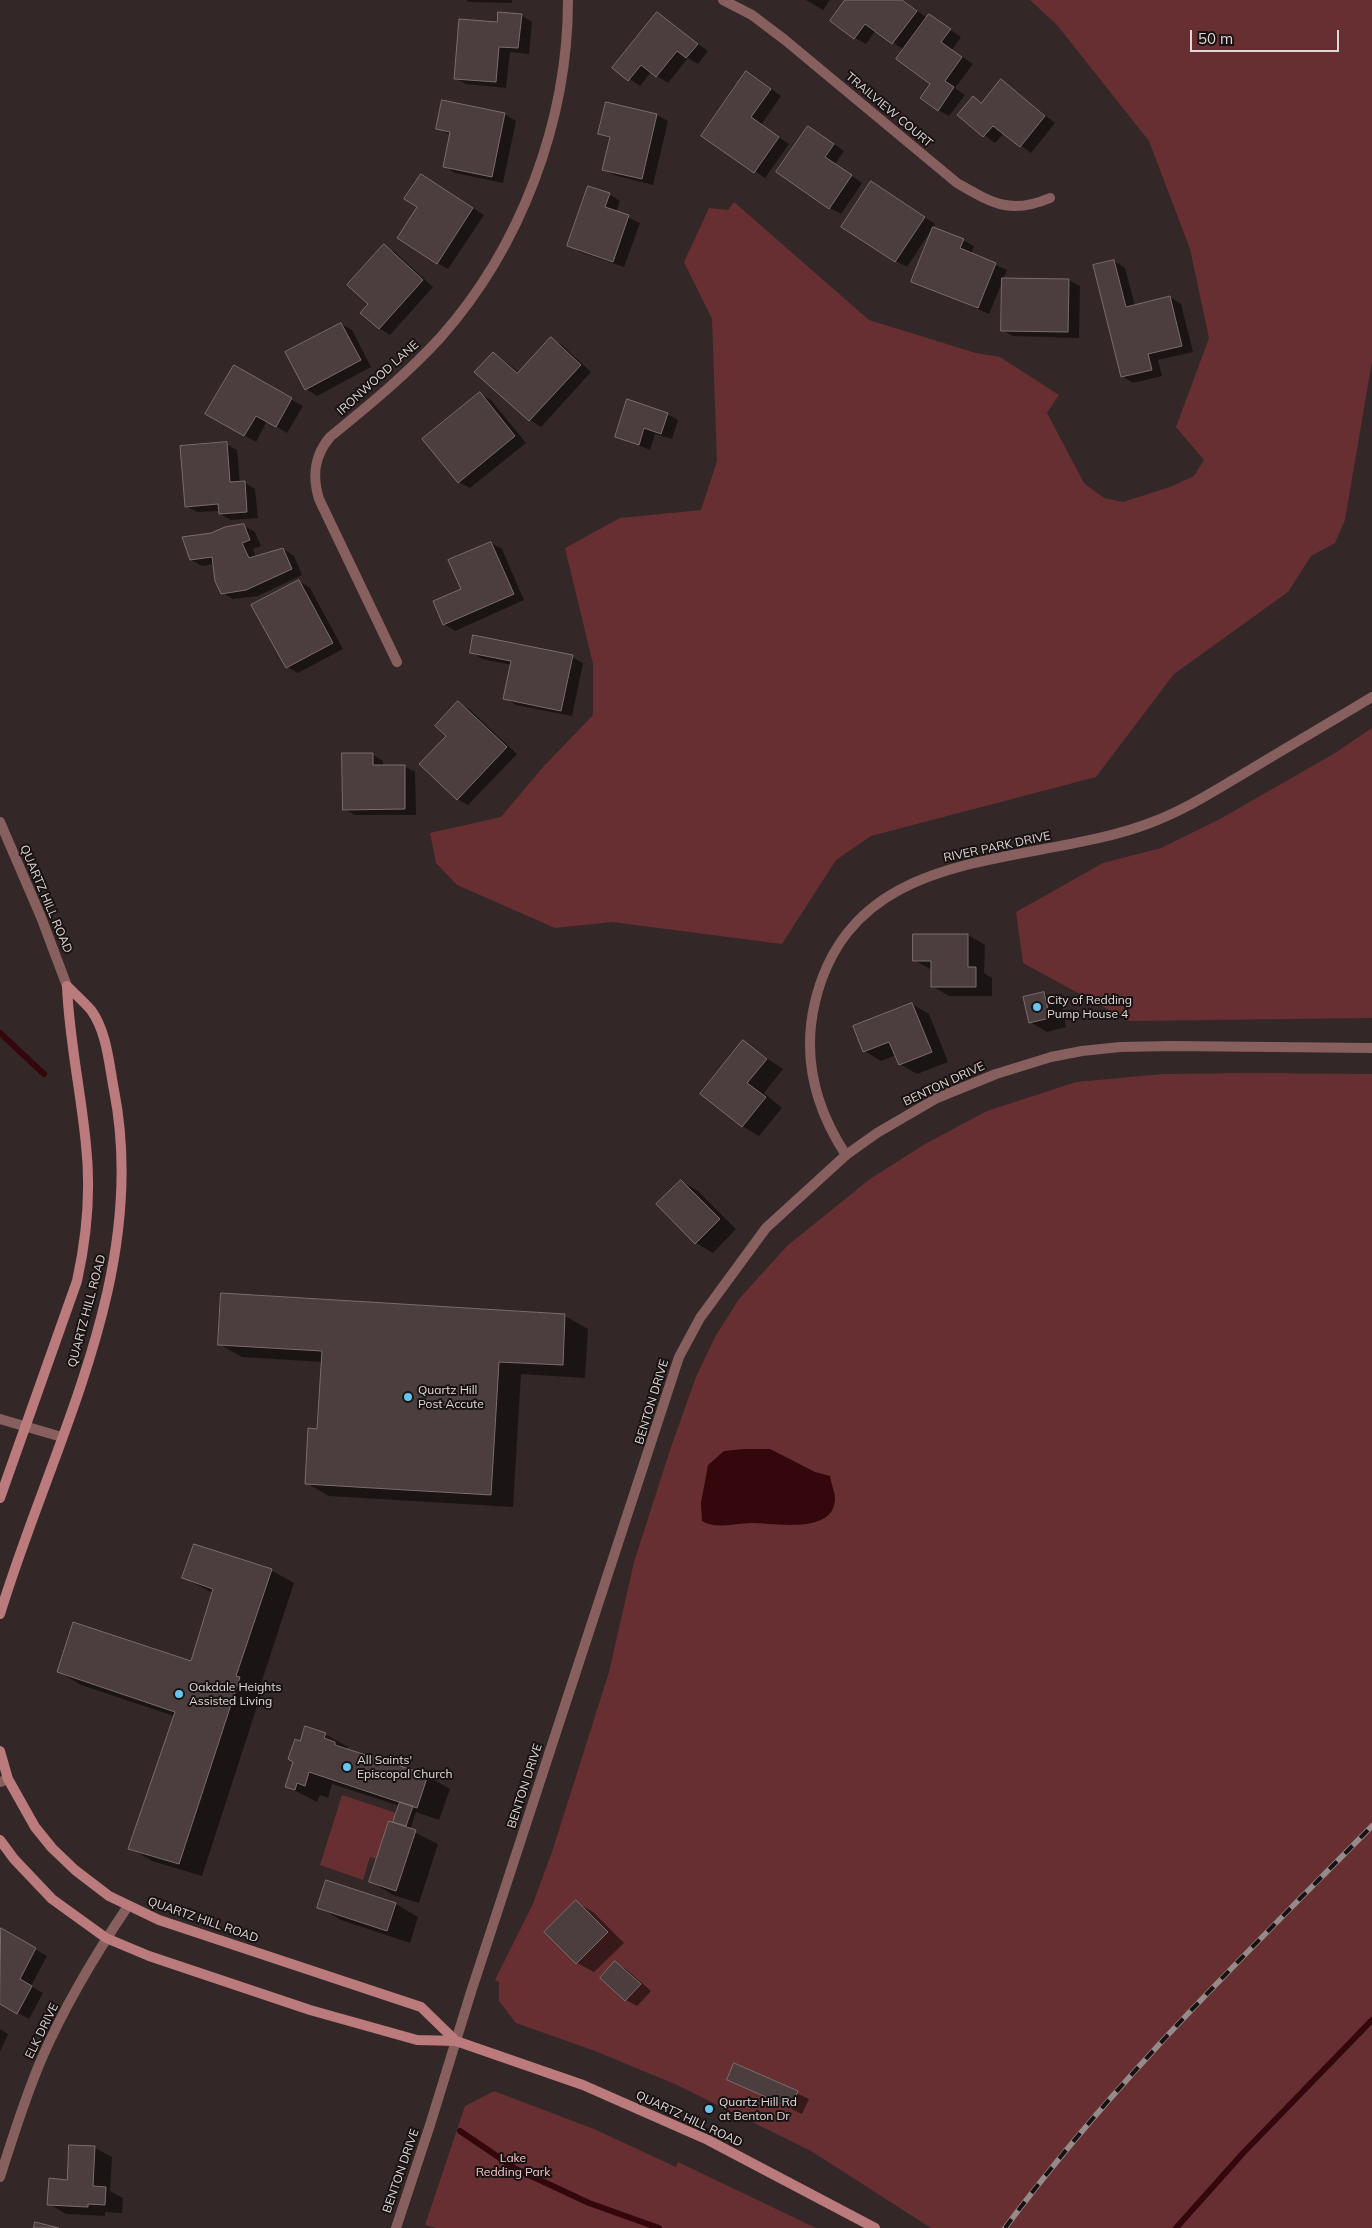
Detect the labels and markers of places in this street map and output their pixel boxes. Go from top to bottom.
place label: City of Redding Pump House 4 [1047,993,1132,1021]
marker: City of Redding Pump House 4 [1031,1001,1043,1013]
place label: Quartz Hill Post Accute [418,1383,484,1411]
marker: Quartz Hill Post Accute [402,1391,414,1403]
place label: Oakdale Heights Assisted Living [189,1680,281,1708]
marker: Oakdale Heights Assisted Living [173,1688,185,1700]
place label: All Saints' Episcopal Church [357,1753,453,1781]
marker: All Saints' Episcopal Church [341,1761,353,1773]
place label: Quartz Hill Rd at Benton Dr [719,2095,797,2123]
marker: Quartz Hill Rd at Benton Dr [703,2103,715,2115]

